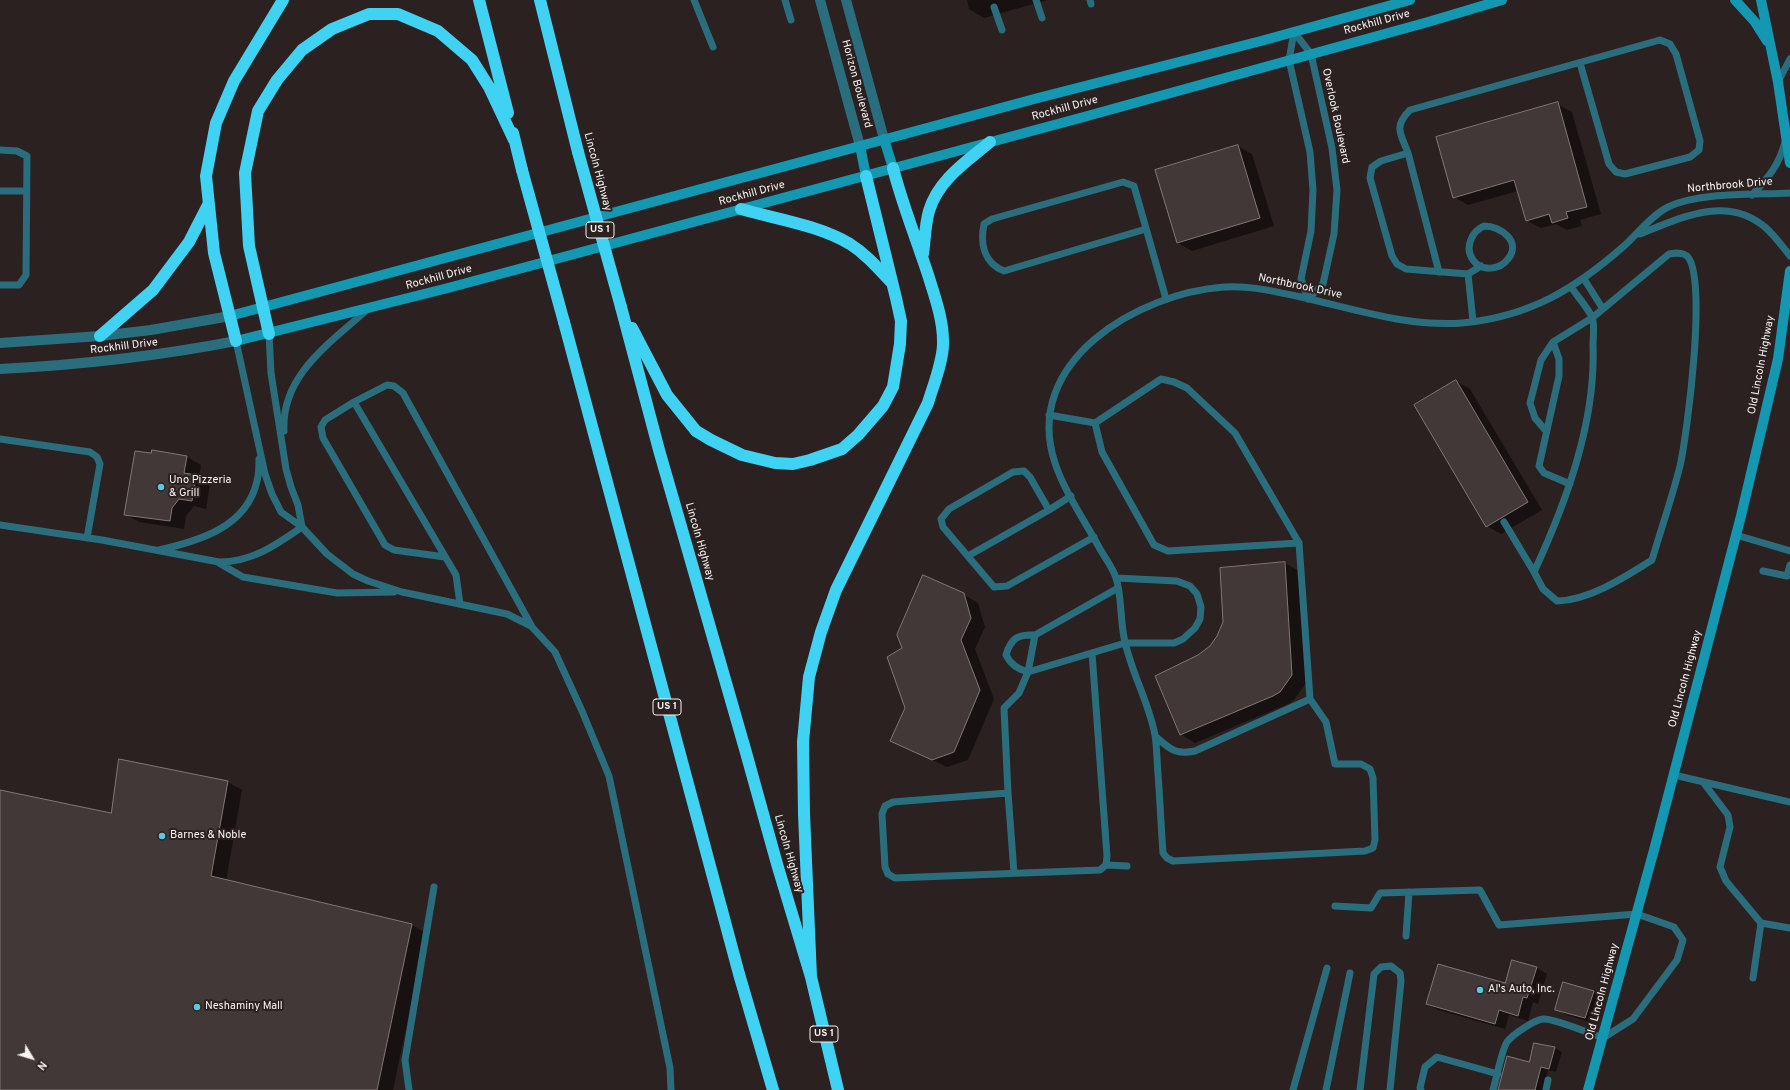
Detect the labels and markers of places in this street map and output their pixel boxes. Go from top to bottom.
place label: Uno Pizzeria & Grill [169,474,231,500]
marker: Uno Pizzeria & Grill [156,482,166,492]
place label: Barnes & Noble [170,829,246,843]
marker: Barnes & Noble [157,831,167,841]
place label: Al's Auto, Inc. [1488,983,1555,997]
marker: Al's Auto, Inc. [1475,985,1485,995]
place label: Neshaminy Mall [205,1000,283,1014]
marker: Neshaminy Mall [192,1002,202,1012]

